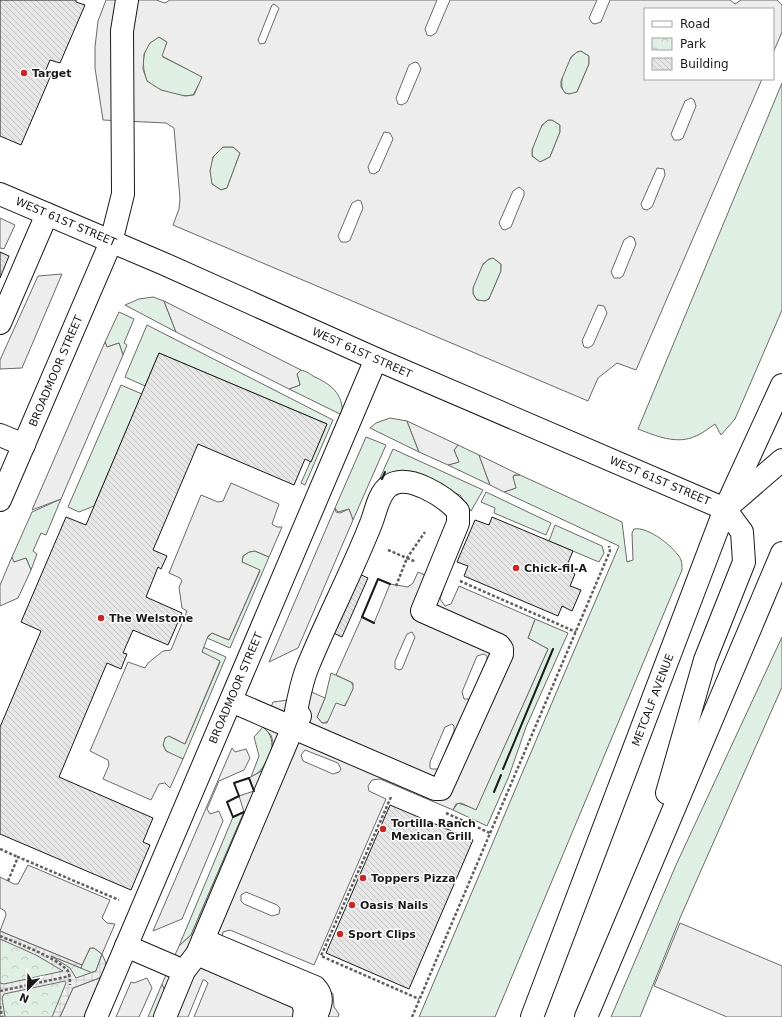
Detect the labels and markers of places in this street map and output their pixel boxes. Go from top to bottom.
place label: Target [32,67,72,80]
marker: Target [19,68,29,78]
place label: Chick-fil-A [524,562,588,575]
marker: Chick-fil-A [511,563,521,573]
place label: The Welstone [109,612,193,625]
marker: The Welstone [96,613,106,623]
place label: Tortilla Ranch Mexican Grill [391,817,476,843]
marker: Tortilla Ranch Mexican Grill [378,824,388,834]
place label: Toppers Pizza [371,872,456,885]
marker: Toppers Pizza [358,873,368,883]
place label: Oasis Nails [360,899,429,912]
marker: Oasis Nails [347,900,357,910]
place label: Sport Clips [348,928,416,941]
marker: Sport Clips [335,929,345,939]

